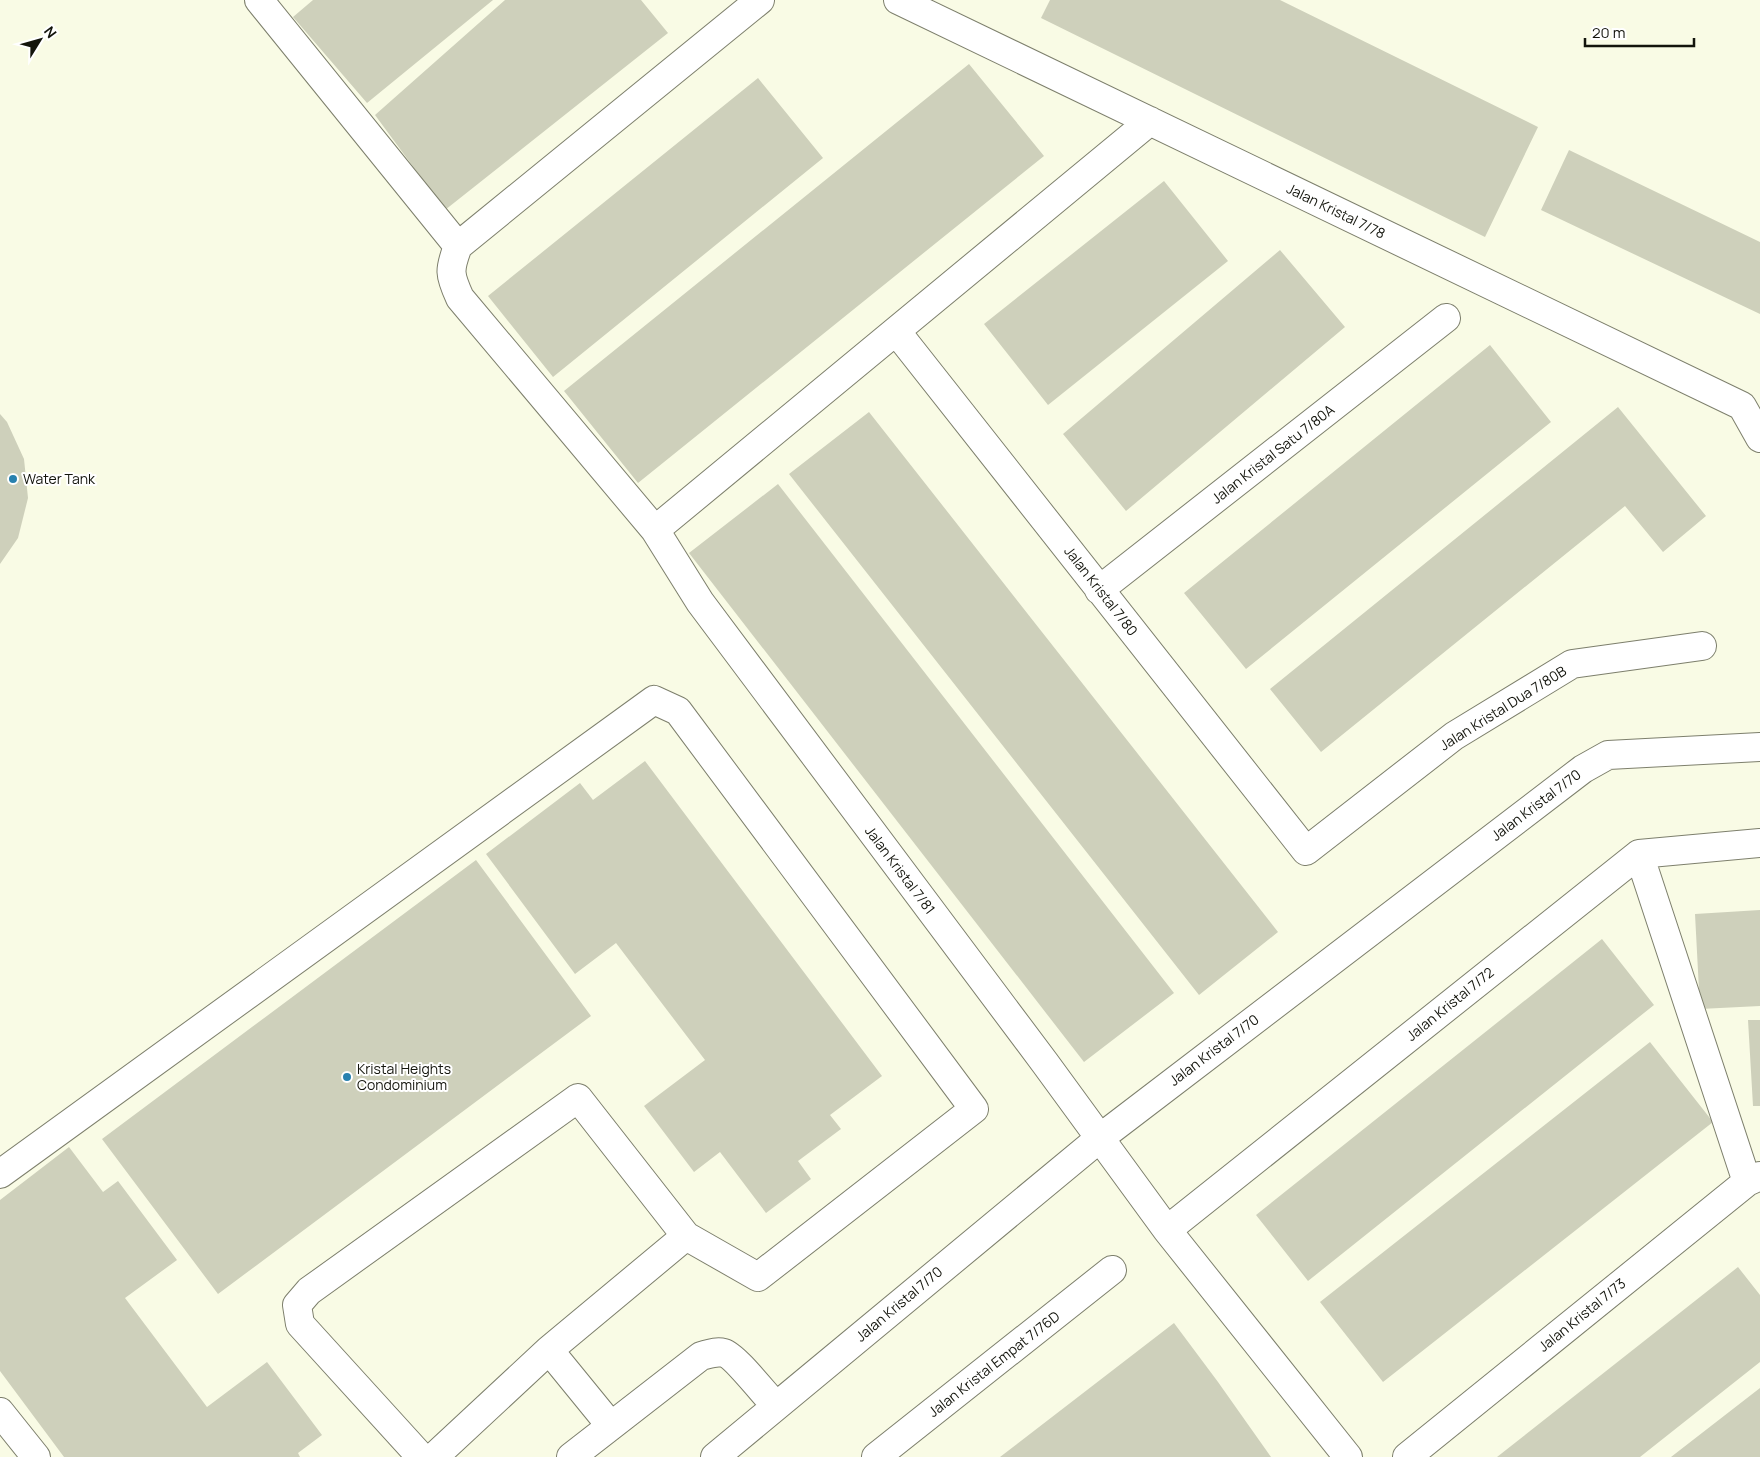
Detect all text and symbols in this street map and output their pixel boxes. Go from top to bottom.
north arrow [15,15,65,65]
scale bar [1585,15,1694,47]
text: N [40,22,61,42]
text: 20 m [1592,22,1625,43]
street label: Jalan Kristal 7/78 [1284,178,1389,243]
street label: Jalan Kristal Satu 7/80A [1207,400,1338,508]
place label: Water Tank [23,469,96,488]
marker: Water Tank [7,473,19,485]
street label: Jalan Kristal 7/80 [1060,542,1142,639]
street label: Jalan Kristal Dua 7/80B [1436,661,1570,754]
street label: Jalan Kristal 7/70 [1487,765,1584,845]
street label: Jalan Kristal 7/81 [861,822,940,918]
street label: Jalan Kristal 7/72 [1402,962,1497,1045]
street label: Jalan Kristal 7/70 [1165,1010,1262,1090]
place label: Kristal Heights Condominium [357,1059,451,1094]
marker: Kristal Heights Condominium [341,1071,353,1083]
street label: Jalan Kristal 7/70 [851,1262,946,1346]
street label: Jalan Kristal 7/73 [1534,1274,1629,1356]
street label: Jalan Kristal Empat 7/76D [924,1306,1063,1421]

